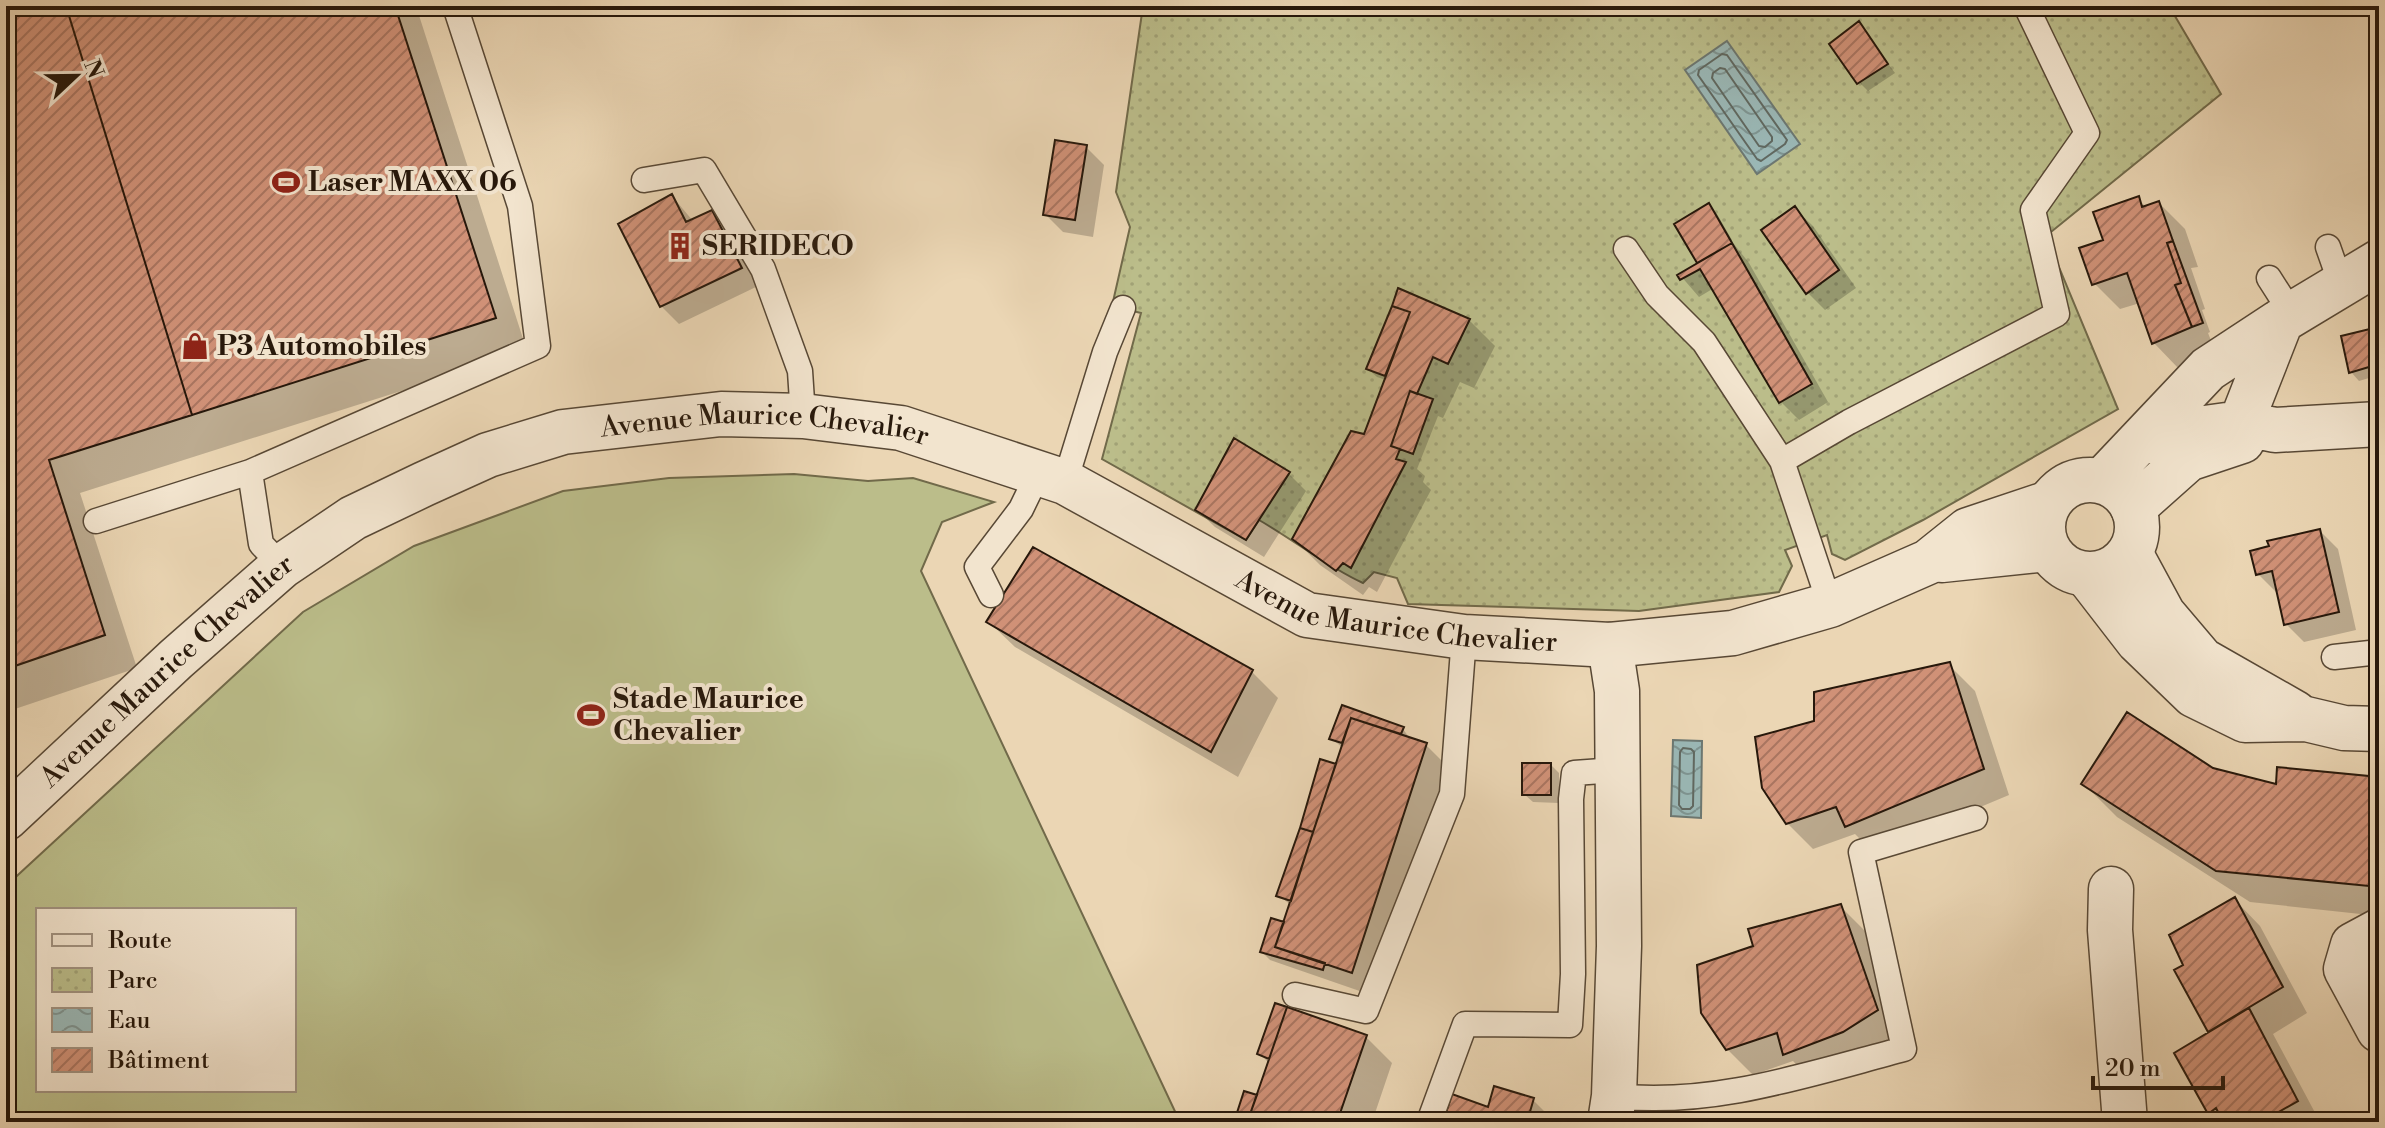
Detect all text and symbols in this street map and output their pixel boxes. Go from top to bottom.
north arrow [36,36,116,116]
text: N [77,56,109,83]
place label: Laser MAXX 06 [308,165,517,200]
sports icon: Laser MAXX 06 [271,167,301,197]
place label: SERIDECO [702,229,854,264]
building icon: SERIDECO [665,231,695,261]
place label: P3 Automobiles [217,329,427,364]
shop icon: P3 Automobiles [180,331,210,361]
street label: Avenue Maurice Chevalier [597,396,934,454]
street label: Avenue Maurice Chevalier [32,546,300,796]
street label: Avenue Maurice Chevalier [1229,561,1558,660]
place label: Stade Maurice Chevalier [613,682,804,749]
sports icon: Stade Maurice Chevalier [576,700,606,730]
legend [36,908,296,1092]
text: Route [108,926,172,956]
text: Parc [108,966,158,996]
text: Eau [108,1006,151,1036]
scale bar [2093,1040,2223,1090]
text: Bâtiment [107,1046,210,1076]
text: 20 m [2105,1054,2161,1084]

